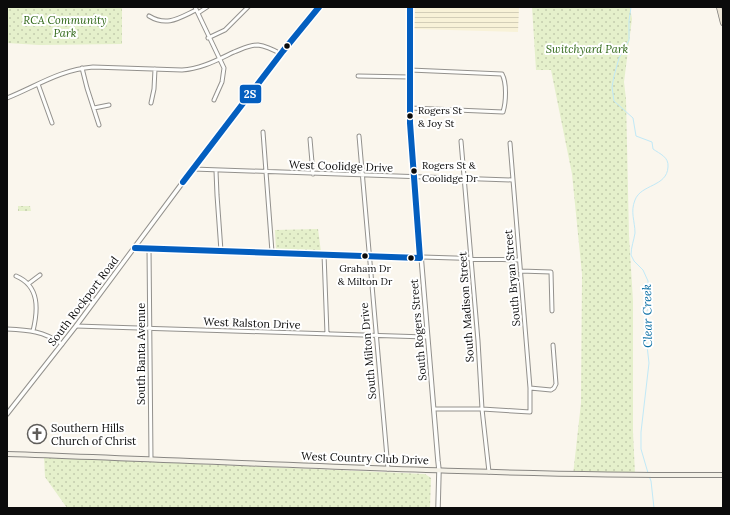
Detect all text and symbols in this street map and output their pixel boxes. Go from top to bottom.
park label: RCA Community Park [23,13,107,40]
unlabelled marker [282,41,292,51]
park label: Switchyard Park [546,42,629,56]
line badge: 2S [239,84,262,104]
text: 2S [244,87,257,101]
place label: Rogers St & Joy St [418,104,462,130]
marker: Rogers St & Joy St [405,111,415,121]
street label: West Coolidge Drive [289,157,393,175]
place label: Rogers St & Coolidge Dr [422,159,478,185]
marker: Rogers St & Coolidge Dr [409,166,419,176]
street label: South Bryan Street [501,228,523,327]
marker: Graham Dr & Milton Dr [360,251,370,261]
street label: South Madison Street [455,251,477,363]
street label: South Rockport Road [45,253,121,349]
unlabelled marker [406,253,416,263]
place label: Graham Dr & Milton Dr [338,262,393,288]
street label: South Rogers Street [407,278,429,382]
water label: Clear Creek [639,284,655,348]
street label: South Milton Drive [357,302,379,400]
street label: South Banta Avenue [134,303,148,405]
street label: West Ralston Drive [203,314,301,332]
place label: Southern Hills Church of Christ [51,421,137,448]
church icon: Southern Hills Church of Christ [26,423,48,445]
street label: West Country Club Drive [301,449,429,467]

